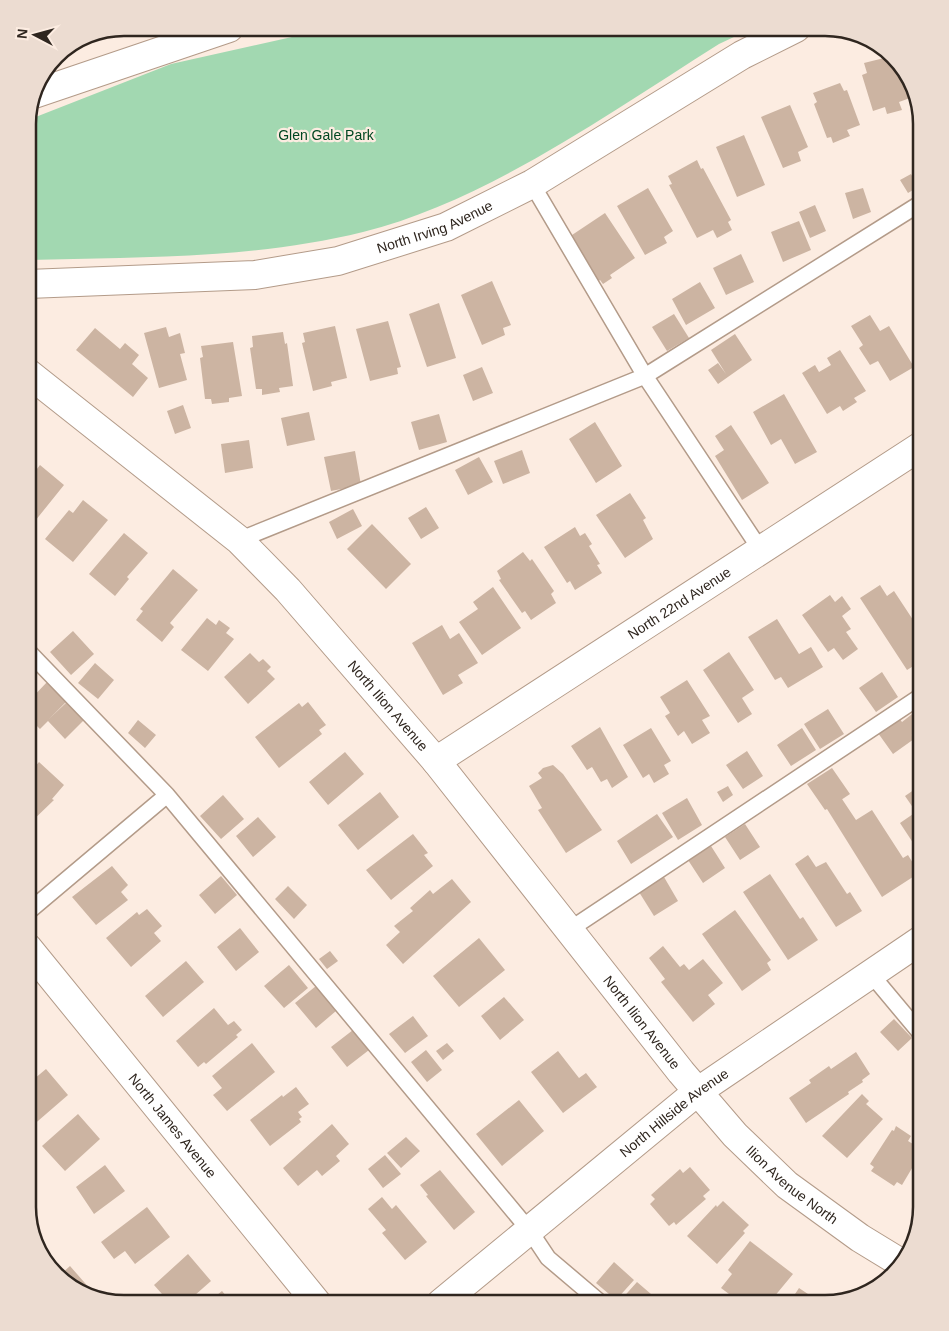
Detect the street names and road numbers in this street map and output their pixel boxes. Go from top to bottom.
street label: North Irving Avenue [375,197,495,256]
street label: North 22nd Avenue [625,564,734,642]
street label: North Ilion Avenue [345,657,432,754]
street label: North Ilion Avenue [600,973,684,1072]
street label: North Hillside Avenue [617,1065,732,1160]
street label: North James Avenue [125,1070,220,1181]
street label: Ilion Avenue North [743,1142,841,1227]

